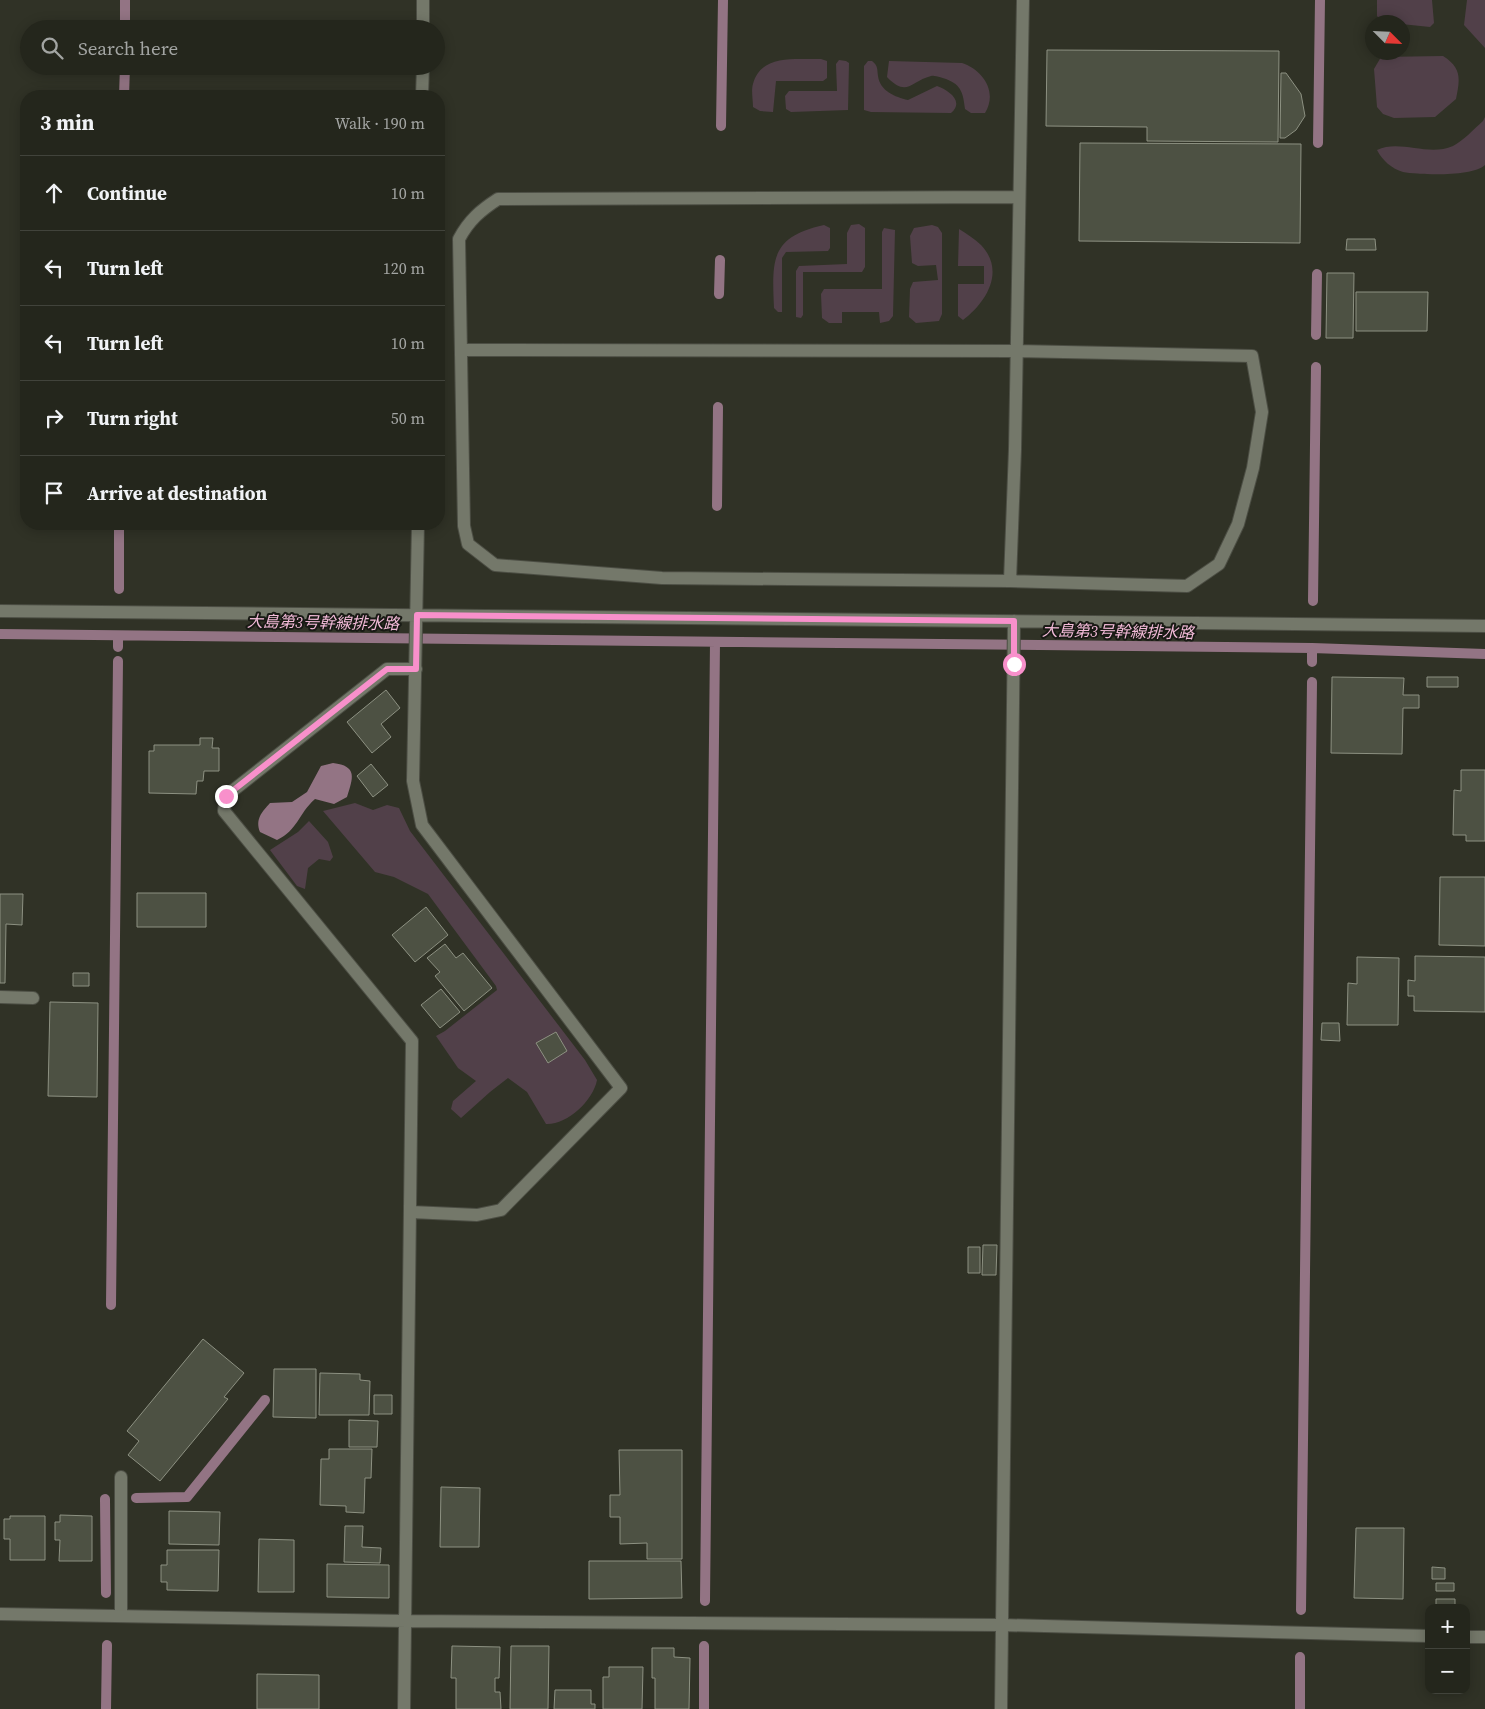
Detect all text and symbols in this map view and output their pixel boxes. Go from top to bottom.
north arrow [1365,15,1410,60]
search box [20,20,445,75]
icon: search [38,34,66,62]
text: Search here [78,35,178,61]
text: 3 min [40,108,95,137]
text: Walk · 190 m [335,112,425,134]
icon: ahead [40,179,68,207]
text: Continue [87,180,167,206]
text: 10 m [391,182,425,204]
icon: left [40,254,68,282]
text: Turn left [87,255,163,281]
text: 120 m [383,257,425,279]
icon: left [40,329,68,357]
text: Turn left [87,330,163,356]
text: 10 m [391,332,425,354]
icon: right [40,404,68,432]
text: Turn right [87,405,178,431]
text: 50 m [391,407,425,429]
icon: arrive [40,479,68,507]
text: Arrive at destination [87,480,267,506]
water label: 大島第3号幹線排水路 [247,610,401,634]
water label: 大島第3号幹線排水路 [1042,619,1196,643]
route start [1003,653,1026,676]
route end [215,785,238,808]
map controls [1425,1604,1470,1694]
button: + [1425,1604,1470,1649]
button: − [1425,1649,1470,1694]

